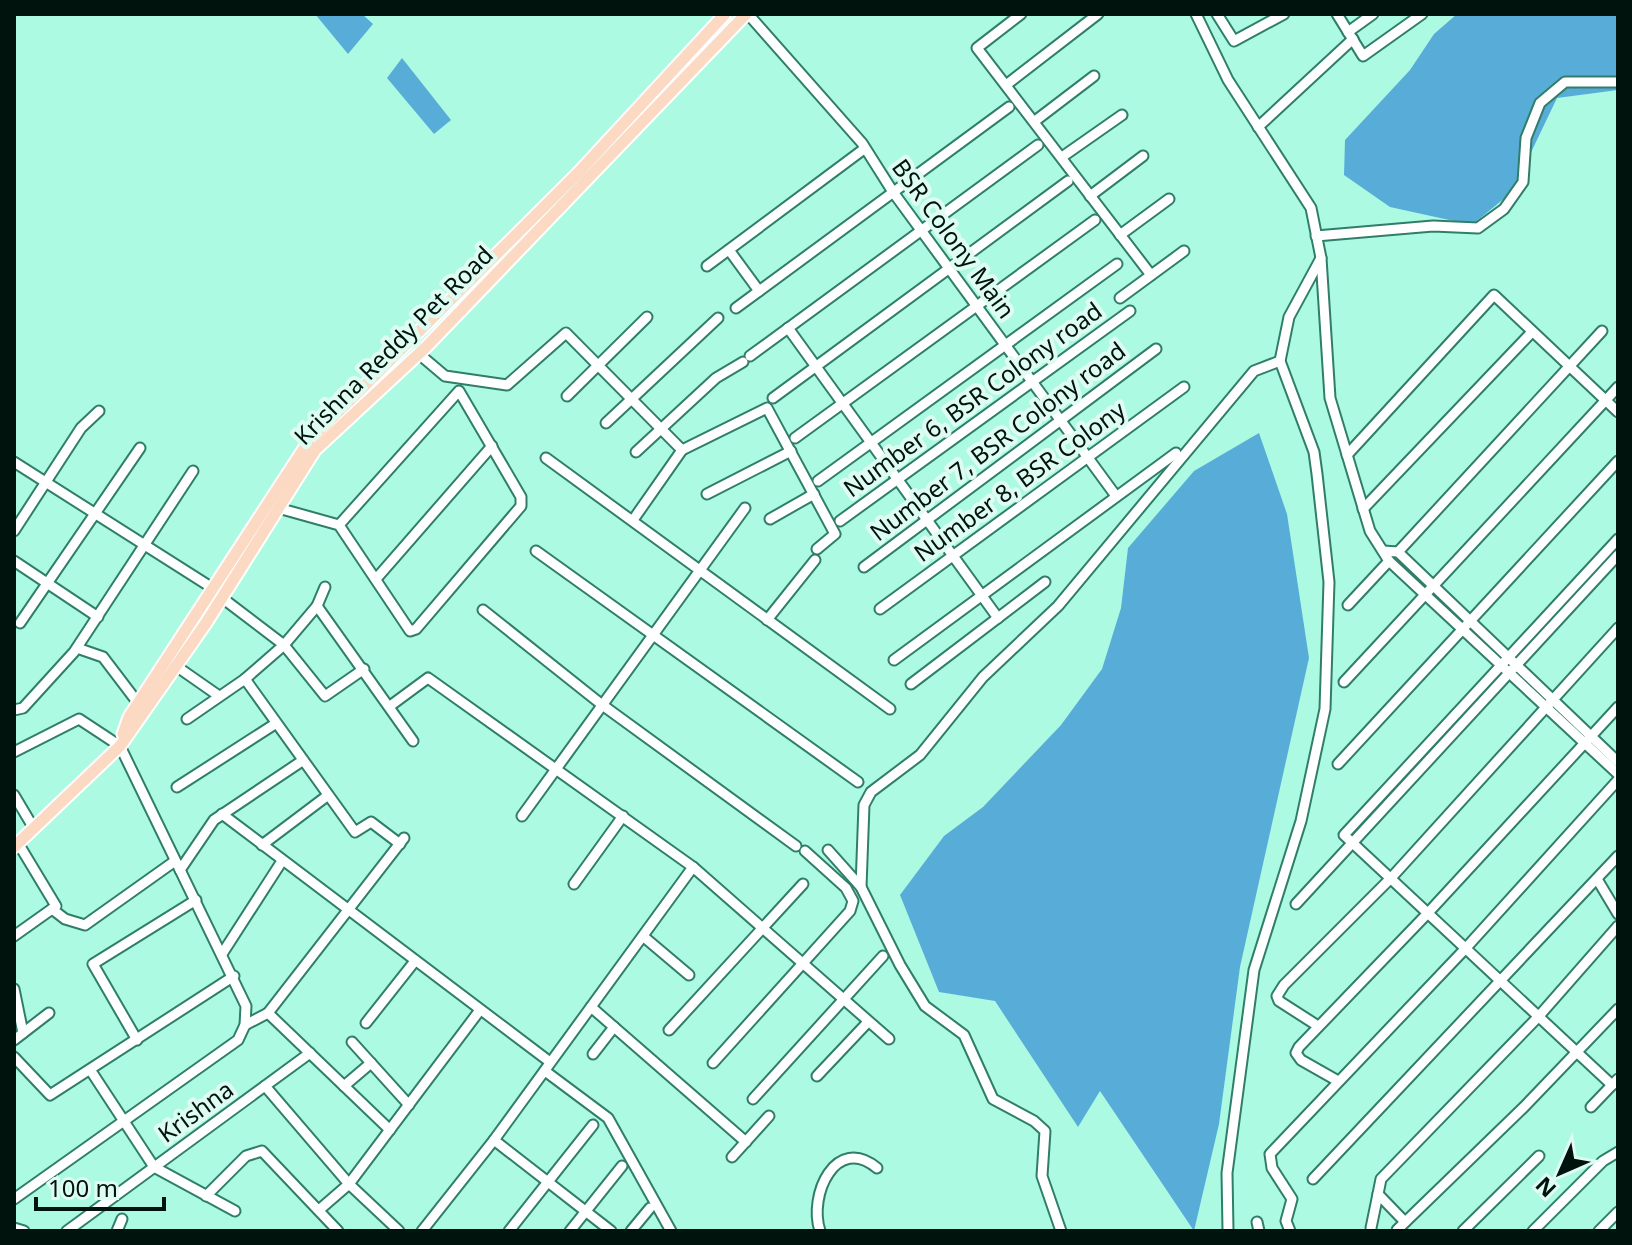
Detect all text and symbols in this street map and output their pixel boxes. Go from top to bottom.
street label: BSR Colony Main [885,152,1023,325]
street label: Krishna Reddy Pet Road [286,238,500,452]
street label: Number 6, BSR Colony road [836,294,1108,504]
street label: Number 7, BSR Colony road [862,334,1132,548]
street label: Number 8, BSR Colony [907,392,1132,569]
street label: Krishna [151,1072,239,1149]
north arrow [1520,1133,1600,1213]
scale bar [36,1161,164,1211]
text: 100 m [48,1171,118,1204]
text: N [1528,1171,1562,1205]

